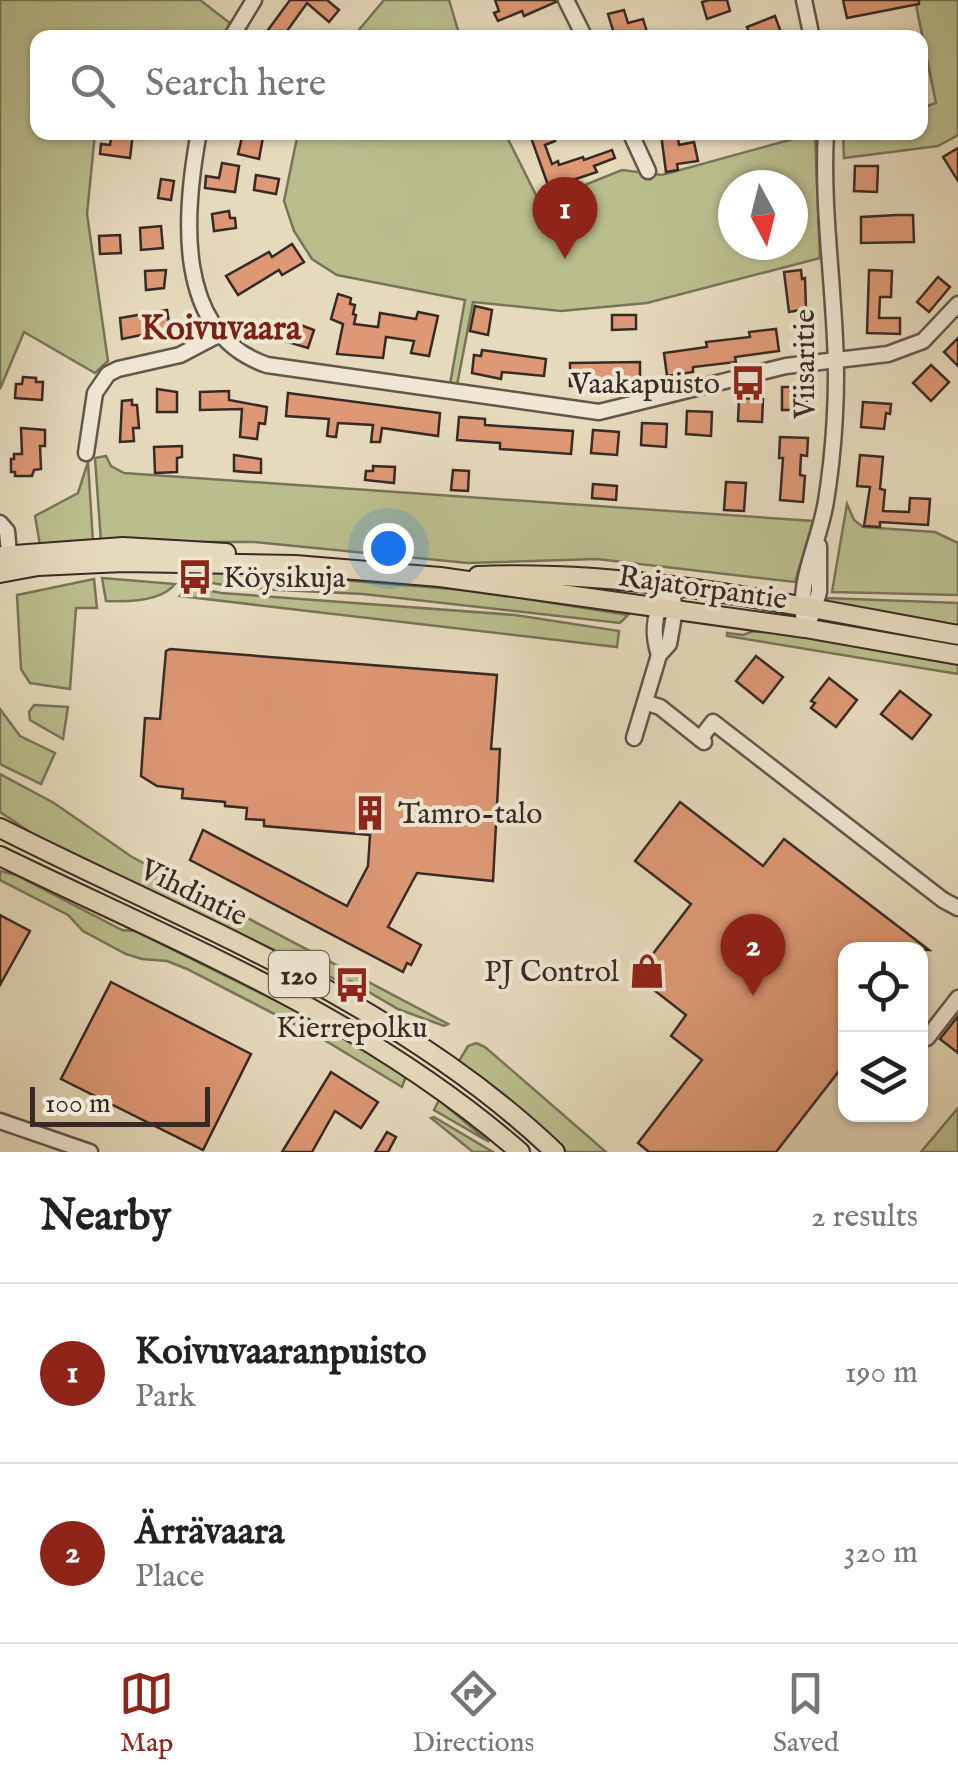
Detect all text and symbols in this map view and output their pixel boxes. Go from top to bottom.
search box [30,30,928,140]
icon: search [65,58,120,113]
text: Search here [145,61,326,109]
north arrow [718,170,808,260]
pin: 1 [532,176,598,259]
district label: Koivuvaara [141,307,302,352]
street label: Viisaritie [787,309,825,420]
bus stop icon: Vaakapuisto [729,364,767,402]
place label: Vaakapuisto [570,366,720,404]
your location [363,523,414,574]
bus stop icon: Köysikuja [176,558,214,596]
street label: Rajatorpantie [616,558,790,620]
place label: Köysikuja [223,560,346,598]
building icon: Tamro-talo [351,794,389,832]
place label: Tamro-talo [398,796,542,834]
street label: Vihdintie [132,851,253,936]
pin: 2 [720,914,786,996]
map controls [838,942,928,1122]
button: locate [838,942,928,1032]
road number: 120 [269,951,329,997]
shop icon: PJ Control [628,952,666,990]
place label: PJ Control [484,954,620,992]
bus stop icon: Kierrepolku [333,966,371,1004]
place label: Kierrepolku [276,1010,428,1048]
button: layers [838,1032,928,1122]
scale bar [30,1082,210,1126]
text: 100 m [45,1087,111,1122]
text: Nearby [40,1191,171,1244]
text: 2 results [811,1197,918,1238]
text: Koivuvaaranpuisto [135,1329,426,1377]
text: 1 [67,1353,78,1394]
text: 190 m [845,1353,918,1394]
text: Park [135,1377,196,1418]
text: Ärrävaara [135,1509,285,1557]
text: 2 [65,1533,80,1574]
text: 320 m [844,1533,918,1574]
text: Place [135,1557,205,1598]
tab: Map [119,1666,174,1761]
tab: Directions [412,1666,534,1761]
tab: Saved [773,1666,839,1761]

